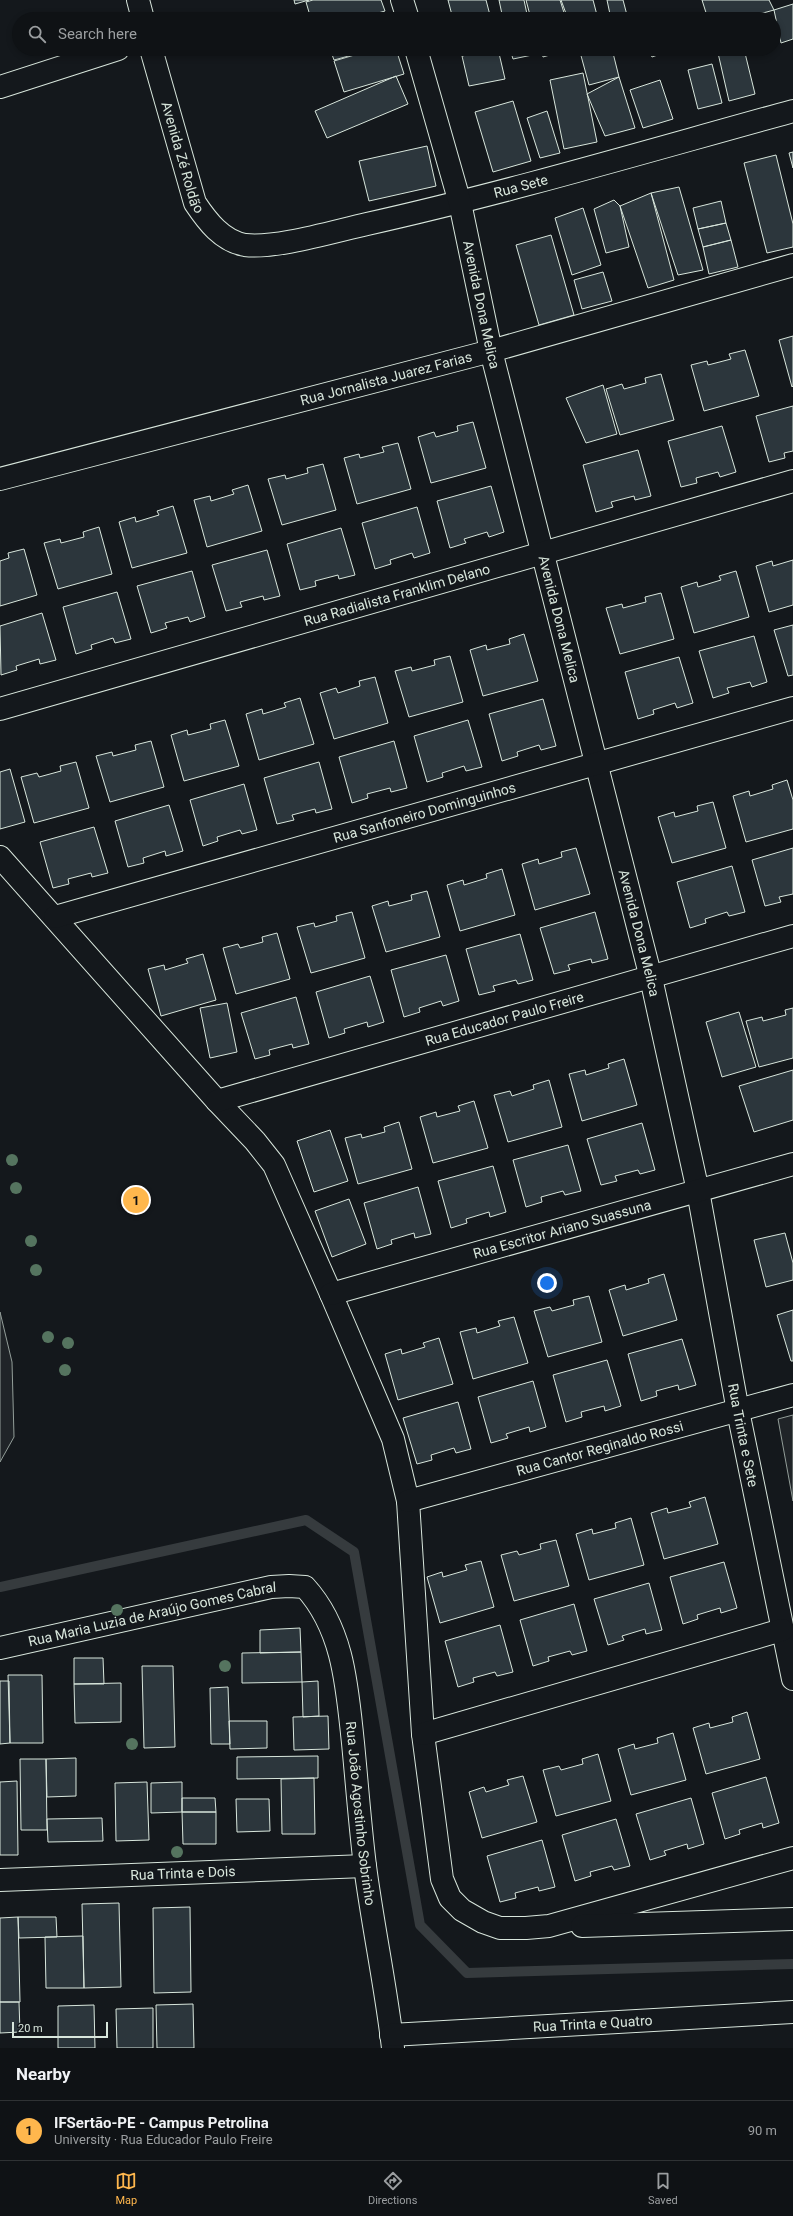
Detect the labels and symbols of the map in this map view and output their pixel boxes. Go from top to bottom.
street label: Avenida Zé Roldão [158,100,208,216]
street label: Rua Sete [492,171,550,201]
street label: Avenida Dona Melica [460,239,503,370]
street label: Rua Jornalista Juarez Farias [299,348,474,408]
street label: Avenida Dona Melica [536,554,583,684]
street label: Rua Radialista Franklim Delano [302,561,492,629]
street label: Rua Sanfoneiro Dominguinhos [331,779,518,846]
street label: Avenida Dona Melica [616,868,663,998]
street label: Rua Educador Paulo Freire [423,988,586,1049]
pin: 1 [123,1185,149,1215]
street label: Rua Escritor Ariano Suassuna [471,1196,653,1262]
your location [537,1273,557,1293]
street label: Rua Trinta e Sete [725,1382,761,1488]
street label: Rua Cantor Reginaldo Rossi [515,1418,685,1479]
street label: Rua Maria Luzia de Araújo Gomes Cabral [27,1579,277,1649]
street label: Rua João Agostinho Sobrinho [343,1721,379,1907]
street label: Rua Trinta e Dois [130,1863,236,1883]
street label: Rua Trinta e Quatro [532,2012,653,2035]
scale bar [12,2020,108,2039]

